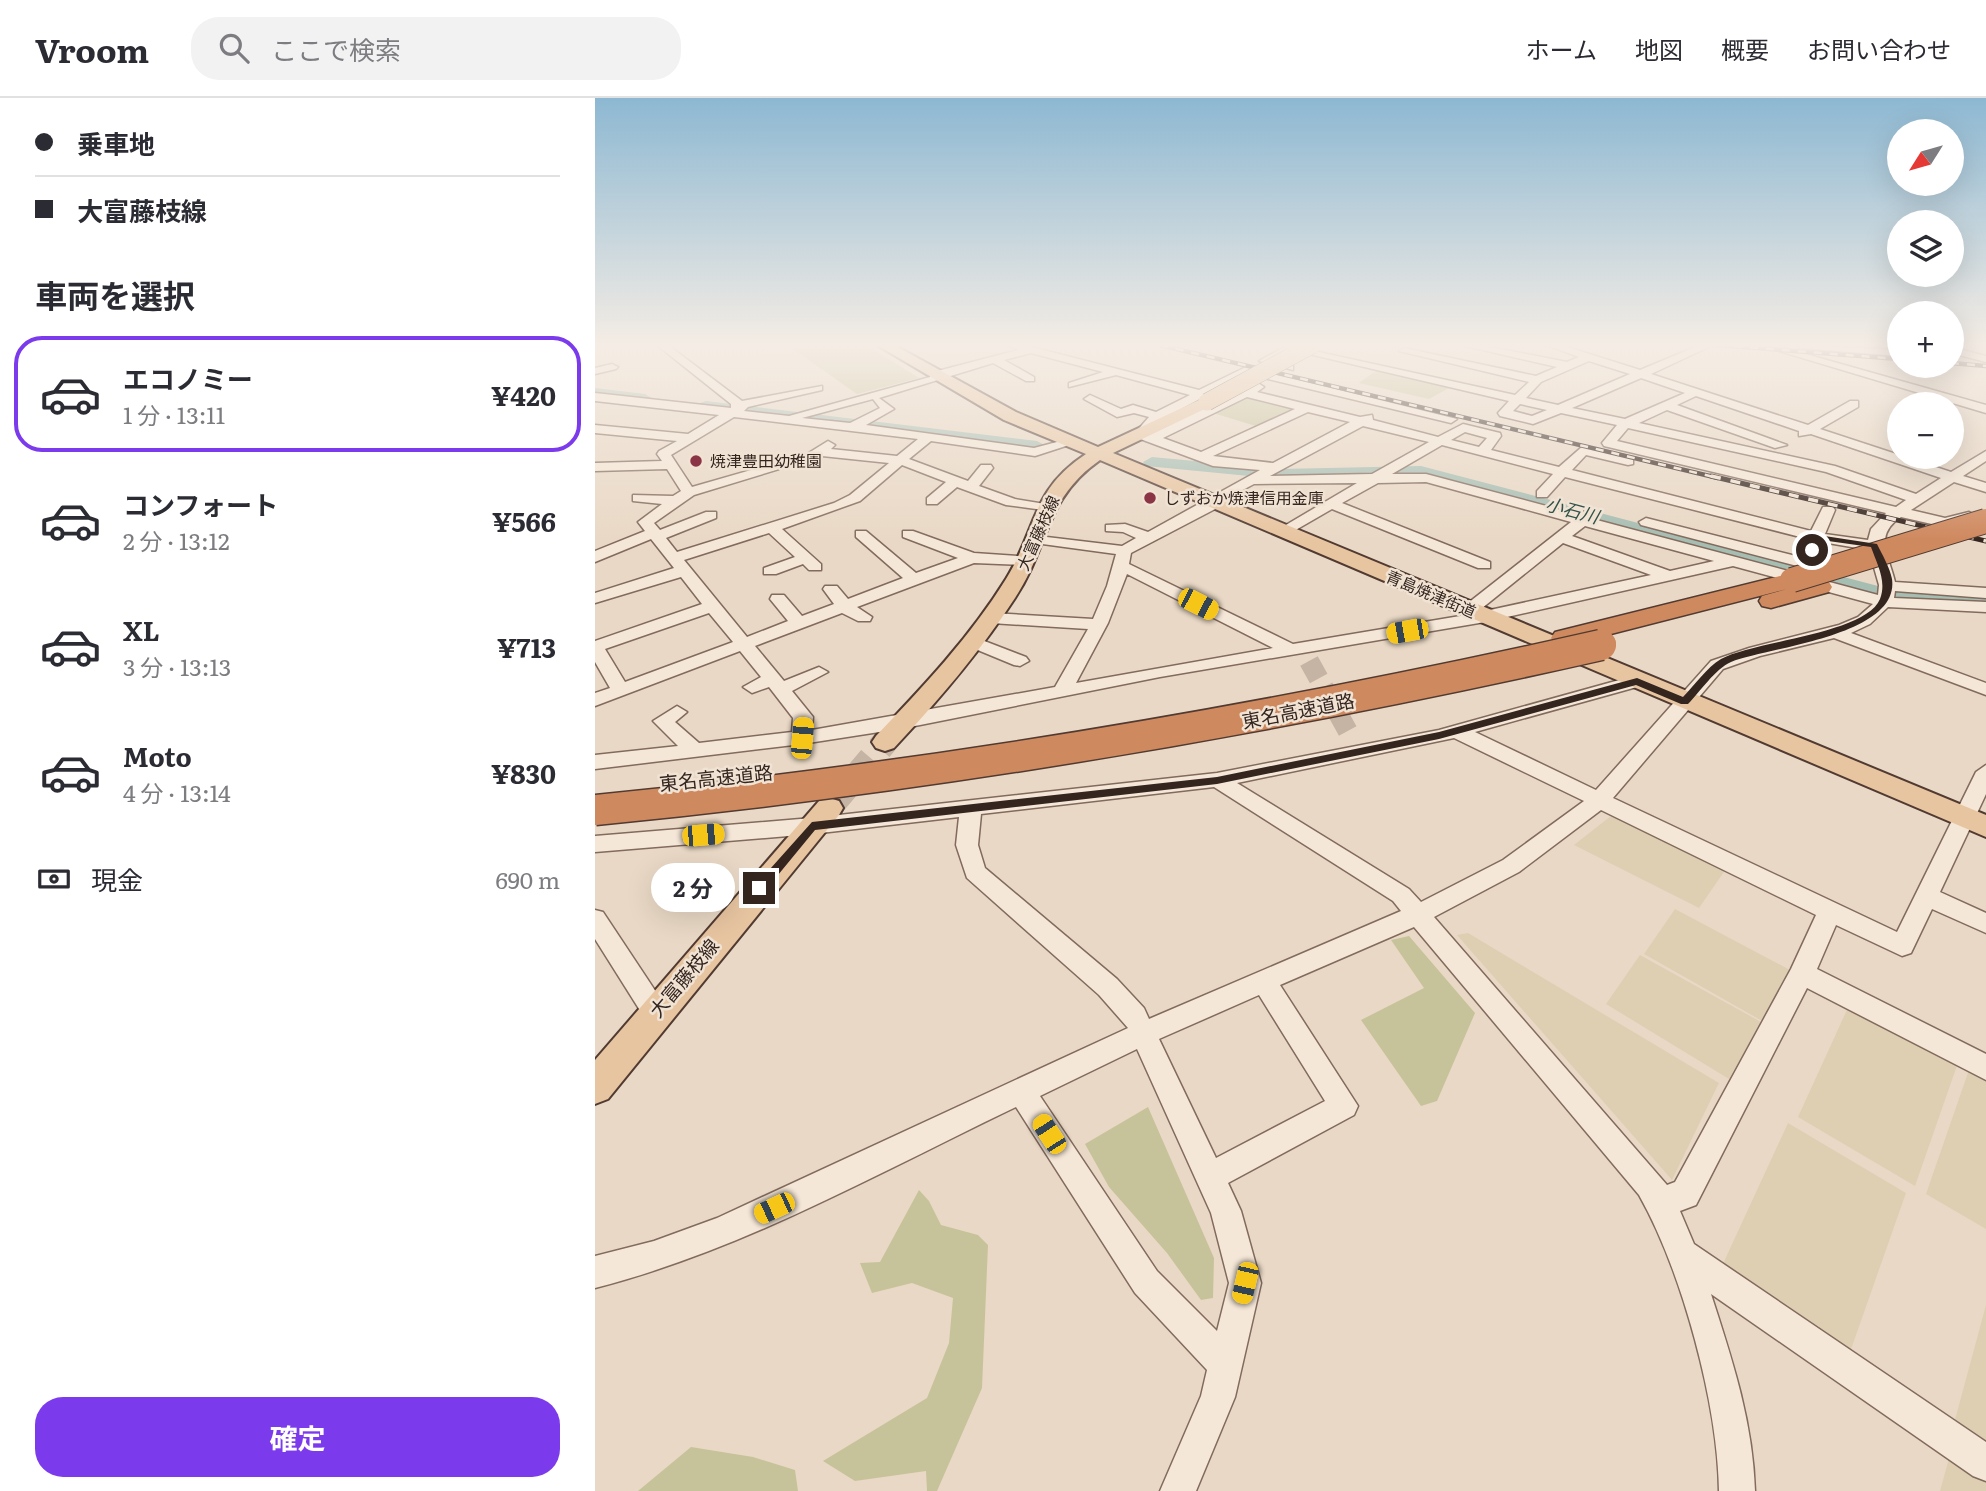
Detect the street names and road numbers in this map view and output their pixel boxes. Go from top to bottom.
street label: 大富藤枝線 [1010,491,1064,574]
street label: 青島焼津街道 [1383,563,1480,623]
street label: 東名高速道路 [1239,685,1356,735]
street label: 東名高速道路 [658,757,774,797]
street label: 大富藤枝線 [642,932,724,1023]

